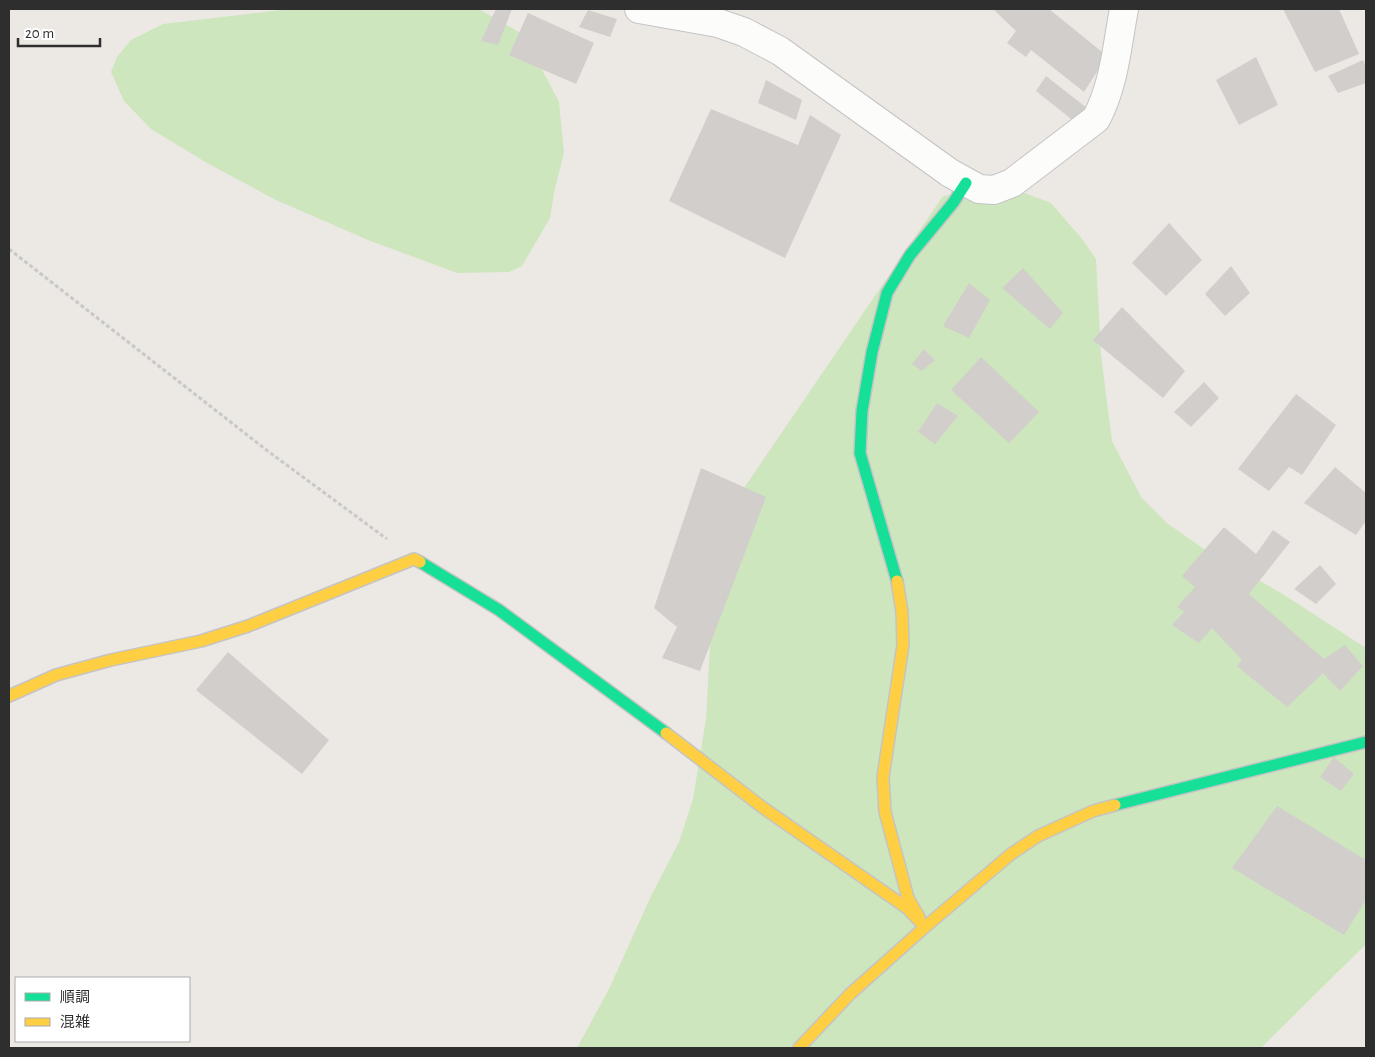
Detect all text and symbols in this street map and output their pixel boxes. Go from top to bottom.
scale bar [18,15,100,47]
text: 20 m [25,26,54,41]
legend [15,977,190,1042]
text: 順調 [60,990,90,1005]
text: 混雑 [60,1014,90,1030]

